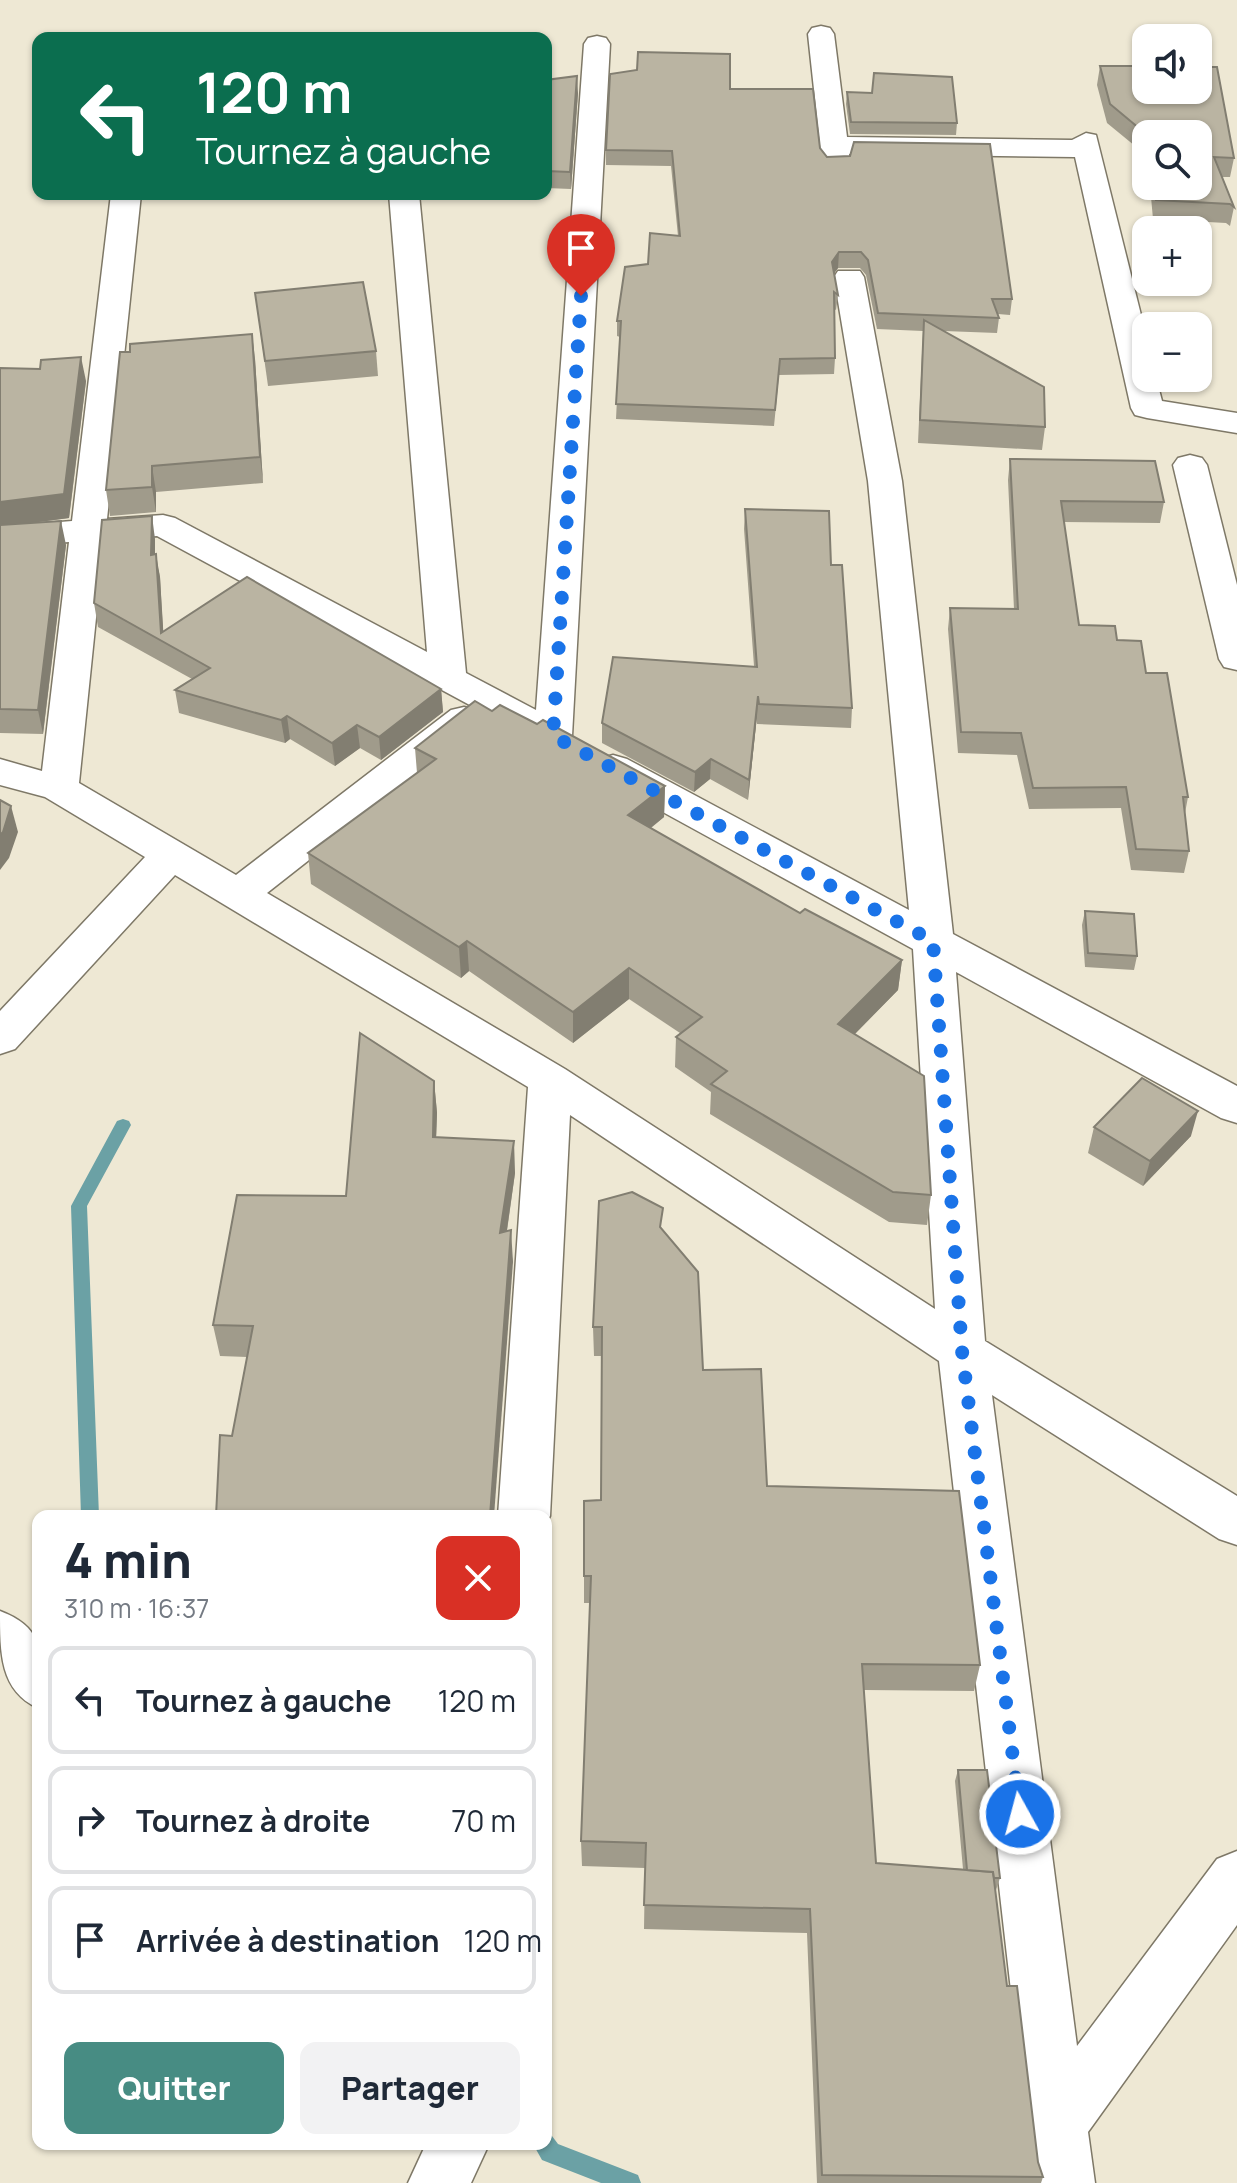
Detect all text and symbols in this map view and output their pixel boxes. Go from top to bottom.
map controls [1132,24,1212,392]
button: sound [1132,24,1212,104]
text: 120 m [196,53,352,130]
icon: left [64,64,168,168]
button: search [1132,120,1212,200]
text: Tournez à gauche [196,126,491,175]
pin [547,214,615,296]
button: + [1132,216,1212,296]
icon: arrive [559,226,603,270]
button: − [1132,312,1212,392]
text: 4 min [64,1527,192,1592]
button: close [436,1536,520,1620]
text: 310 m · 16:37 [64,1590,209,1626]
icon: left [68,1678,112,1722]
text: Tournez à gauche [136,1680,392,1721]
text: 120 m [437,1680,516,1721]
position arrow [978,1772,1062,1856]
icon: right [68,1798,112,1842]
text: Tournez à droite [136,1800,370,1841]
text: 70 m [451,1800,516,1841]
icon: arrive [68,1918,112,1962]
text: Arrivée à destination [136,1920,439,1961]
text: 120 m [463,1920,542,1961]
button: Quitter [64,2042,284,2134]
button: Partager [300,2042,520,2134]

